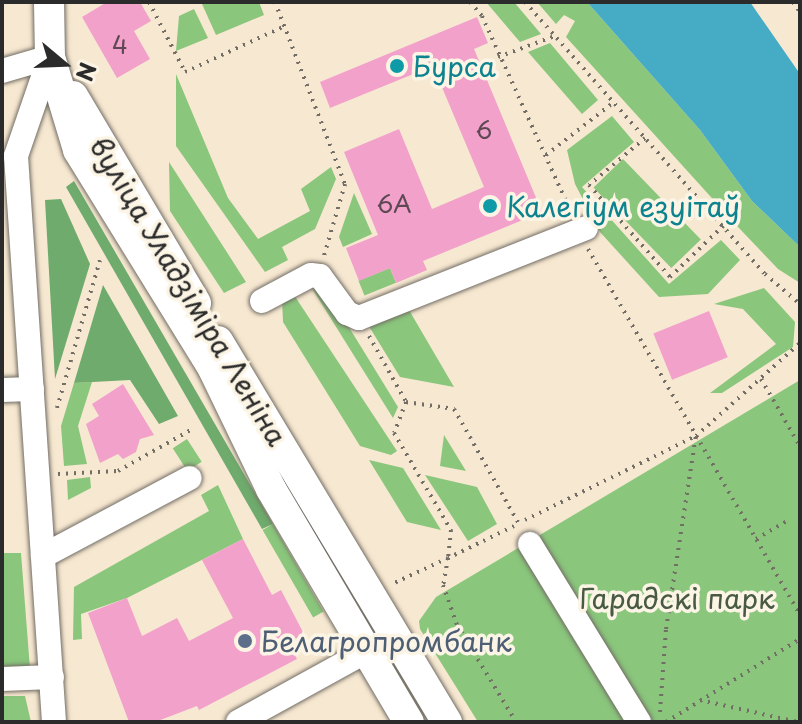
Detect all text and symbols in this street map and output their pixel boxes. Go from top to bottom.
north arrow [24,24,104,104]
house number: 4 [112,31,128,59]
place label: Бурса [413,49,496,83]
marker: Бурса [388,57,406,75]
text: N [69,58,106,86]
house number: 6 [476,116,492,144]
street label: вуліца Уладзіміра Леніна [83,130,295,452]
place label: Калегіум езуітаў [506,189,740,223]
house number: 6А [376,190,412,218]
marker: Калегіум езуітаў [481,197,499,215]
park label: Гарадскі парк [579,581,775,615]
place label: Белагропромбанк [261,624,512,658]
marker: Белагропромбанк [236,632,254,650]

